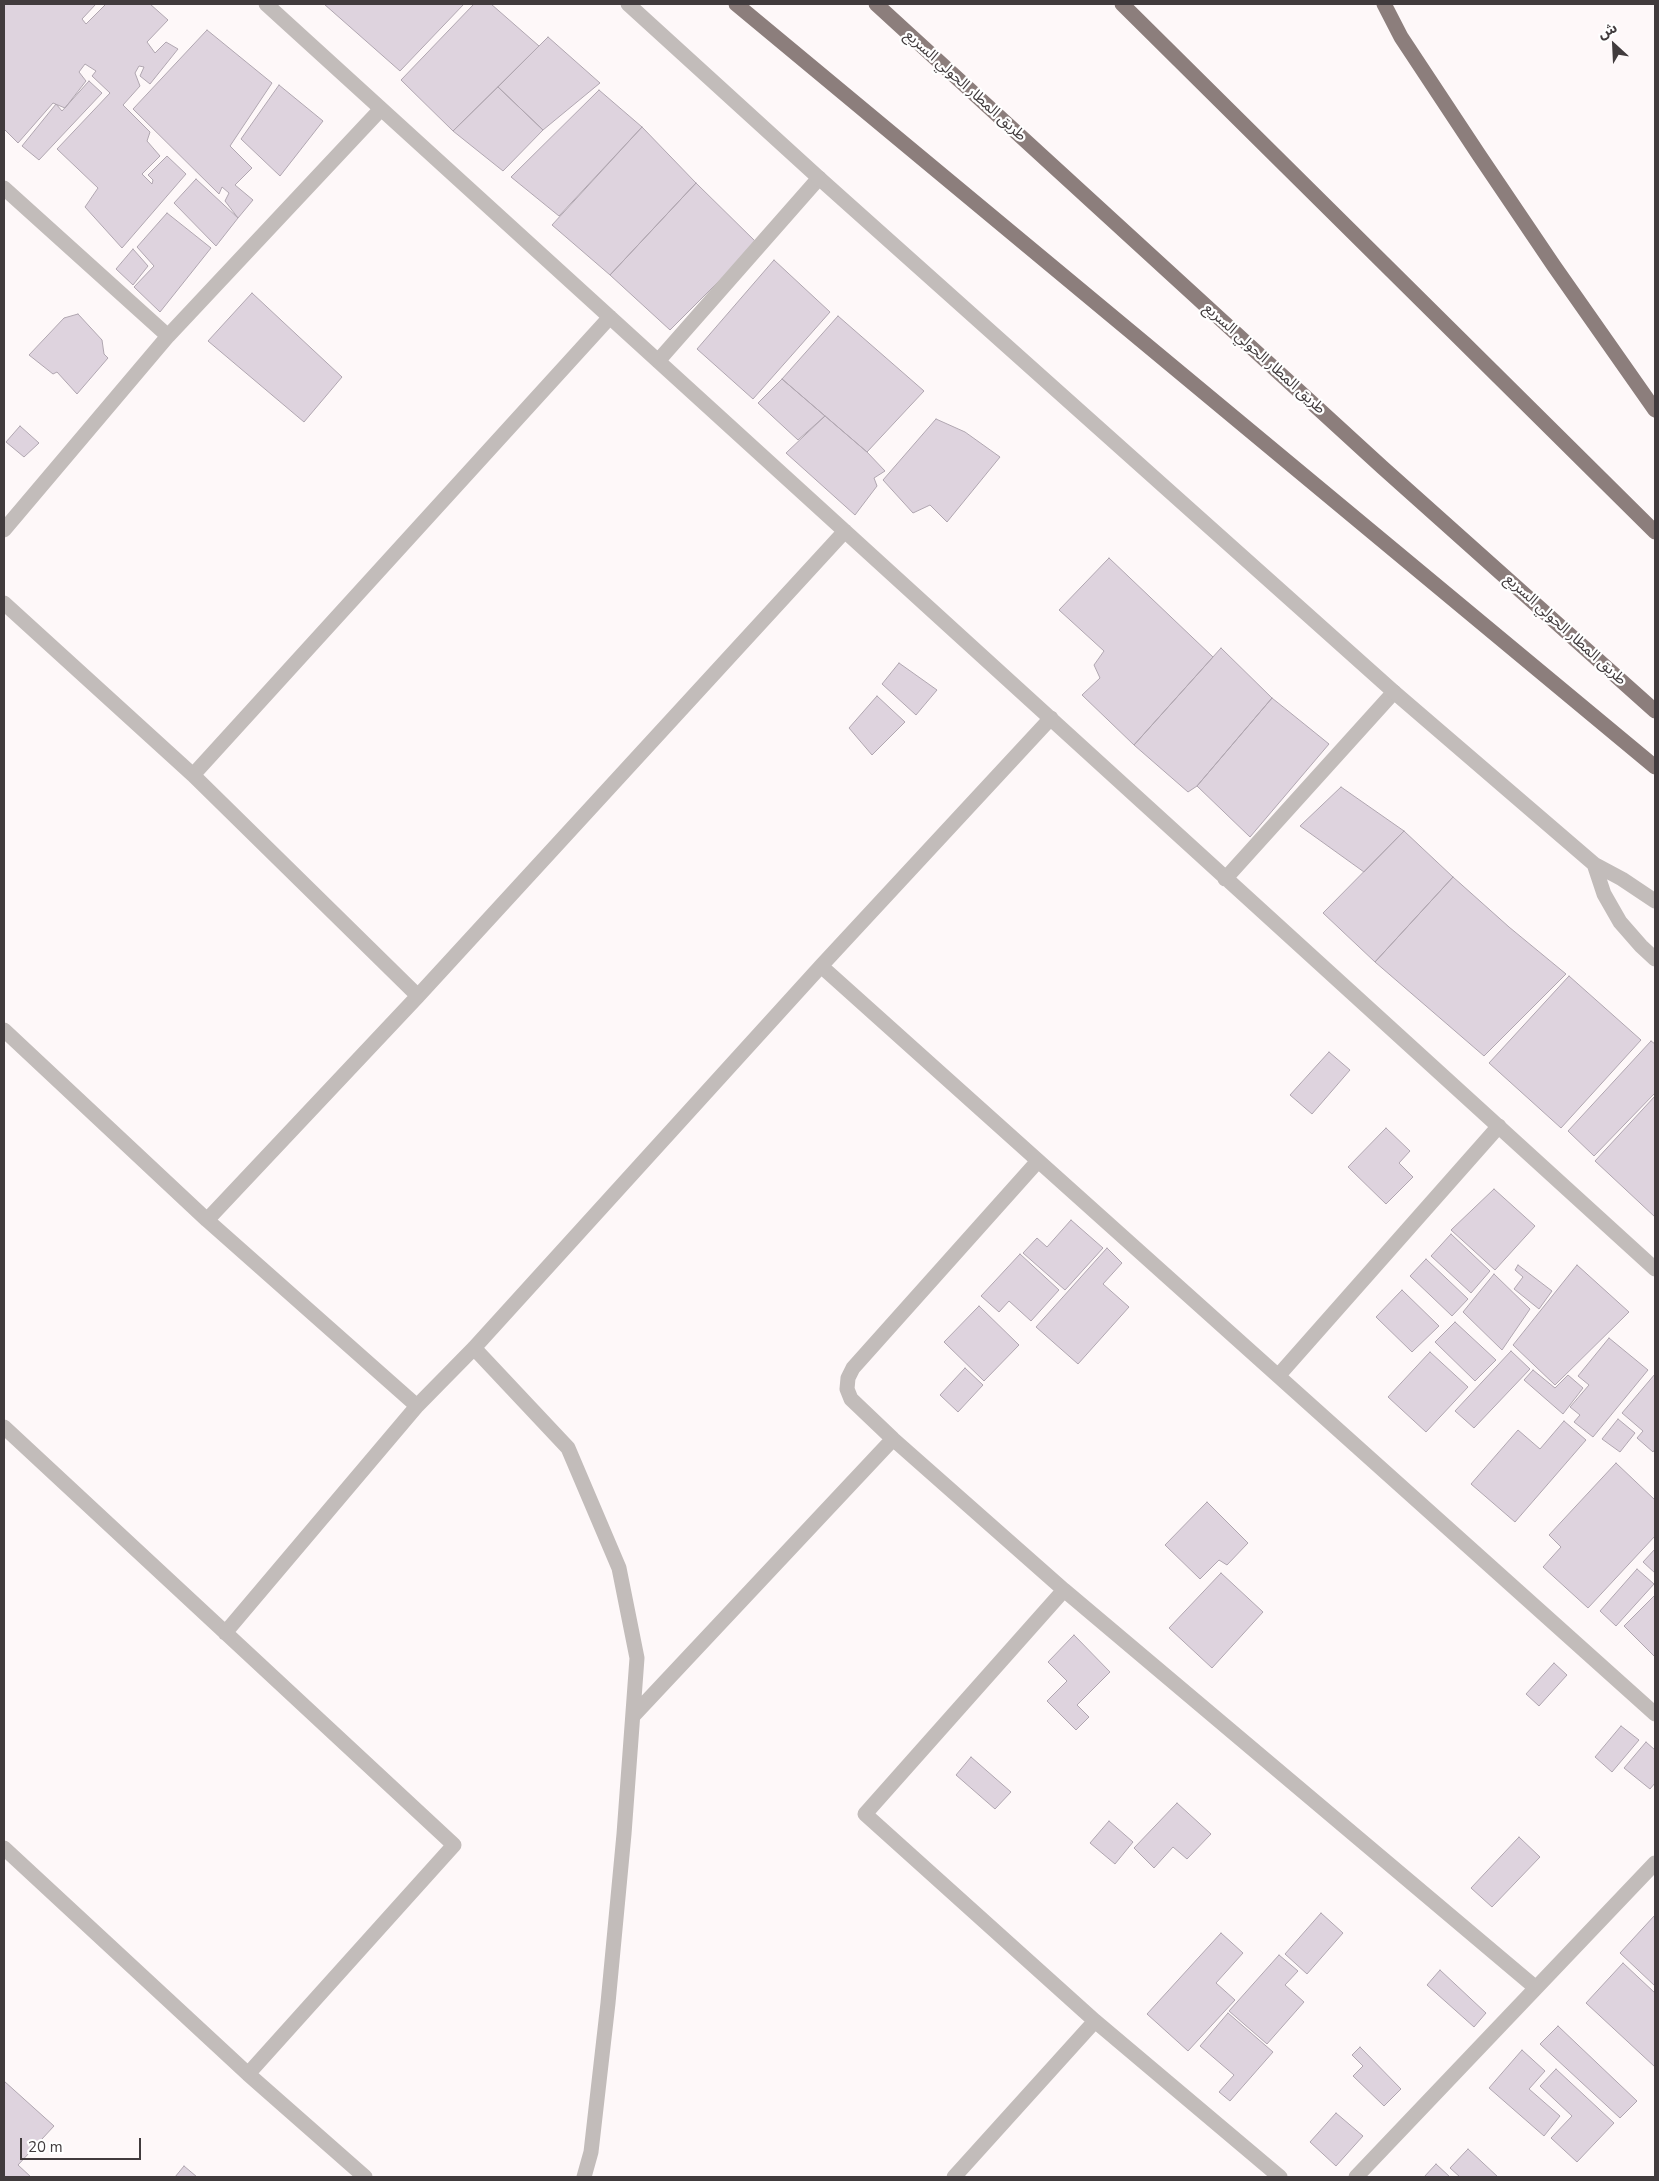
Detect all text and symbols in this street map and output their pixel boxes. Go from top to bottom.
text: ش [1595,18,1620,44]
north arrow [1589,20,1639,70]
street label: طريق المطار الحولي السريع [900,27,1030,145]
street label: طريق المطار الحولي السريع [1199,300,1329,418]
street label: طريق المطار الحولي السريع [1500,571,1630,689]
scale bar [22,2128,144,2160]
text: 20 m [28,2137,63,2157]

